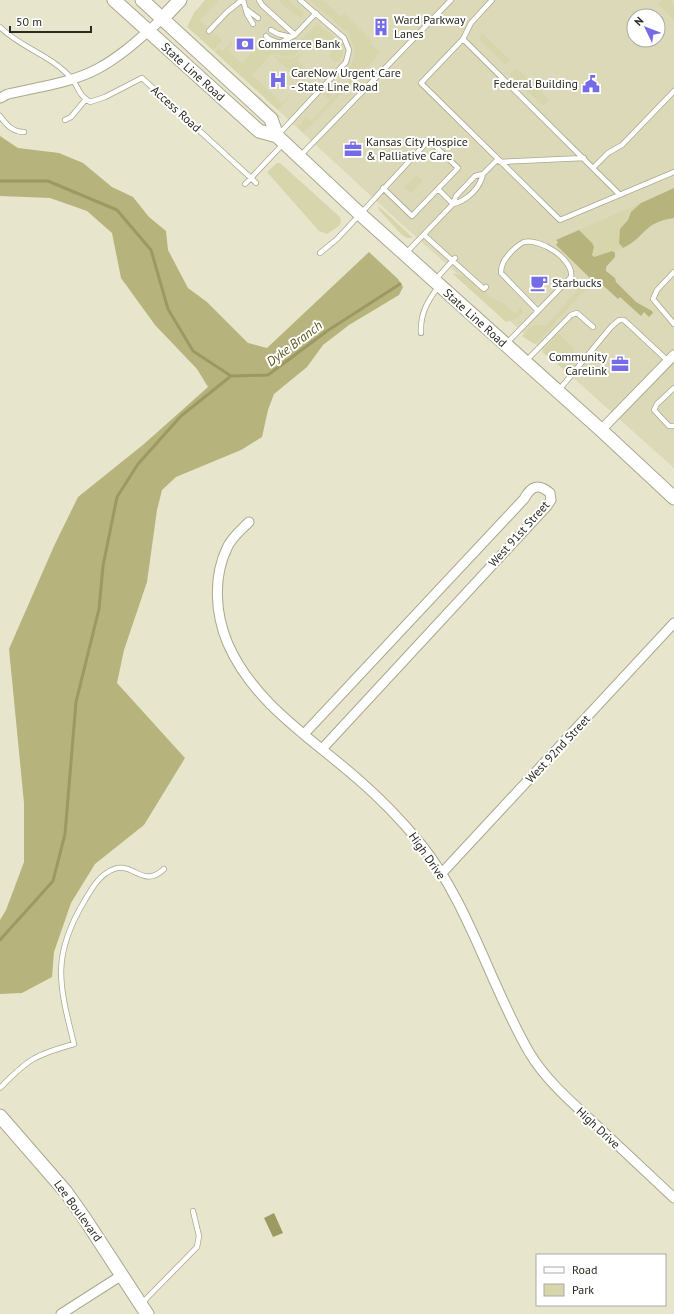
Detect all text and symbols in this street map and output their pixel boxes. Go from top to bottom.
scale bar [10,8,91,34]
north arrow [626,8,666,48]
place label: Ward Parkway Lanes [394,12,466,41]
text: 50 m [16,14,42,29]
text: N [631,14,646,29]
building icon: Ward Parkway Lanes [371,17,391,37]
bank icon: Commerce Bank [235,34,255,54]
place label: Commerce Bank [258,36,340,51]
street label: State Line Road [158,39,228,104]
place label: CareNow Urgent Care - State Line Road [291,65,401,94]
hospital icon: CareNow Urgent Care - State Line Road [268,70,288,90]
public building icon: Federal Building [581,74,601,94]
place label: Federal Building [494,76,578,91]
street label: Access Road [148,82,204,135]
place label: Kansas City Hospice & Palliative Care [366,134,468,163]
office icon: Kansas City Hospice & Palliative Care [343,139,363,159]
cafe icon: Starbucks [529,273,549,293]
place label: Starbucks [552,275,602,290]
street label: State Line Road [440,285,510,350]
water label: Dyke Branch [263,317,326,370]
place label: Community Carelink [549,349,607,378]
office icon: Community Carelink [610,354,630,374]
street label: West 91st Street [485,497,552,570]
street label: West 92nd Street [522,711,593,786]
street label: High Drive [406,829,449,882]
street label: High Drive [573,1104,623,1152]
street label: Lee Boulevard [51,1177,106,1244]
legend [536,1254,666,1306]
text: Road [572,1262,597,1277]
text: Park [572,1282,594,1297]

